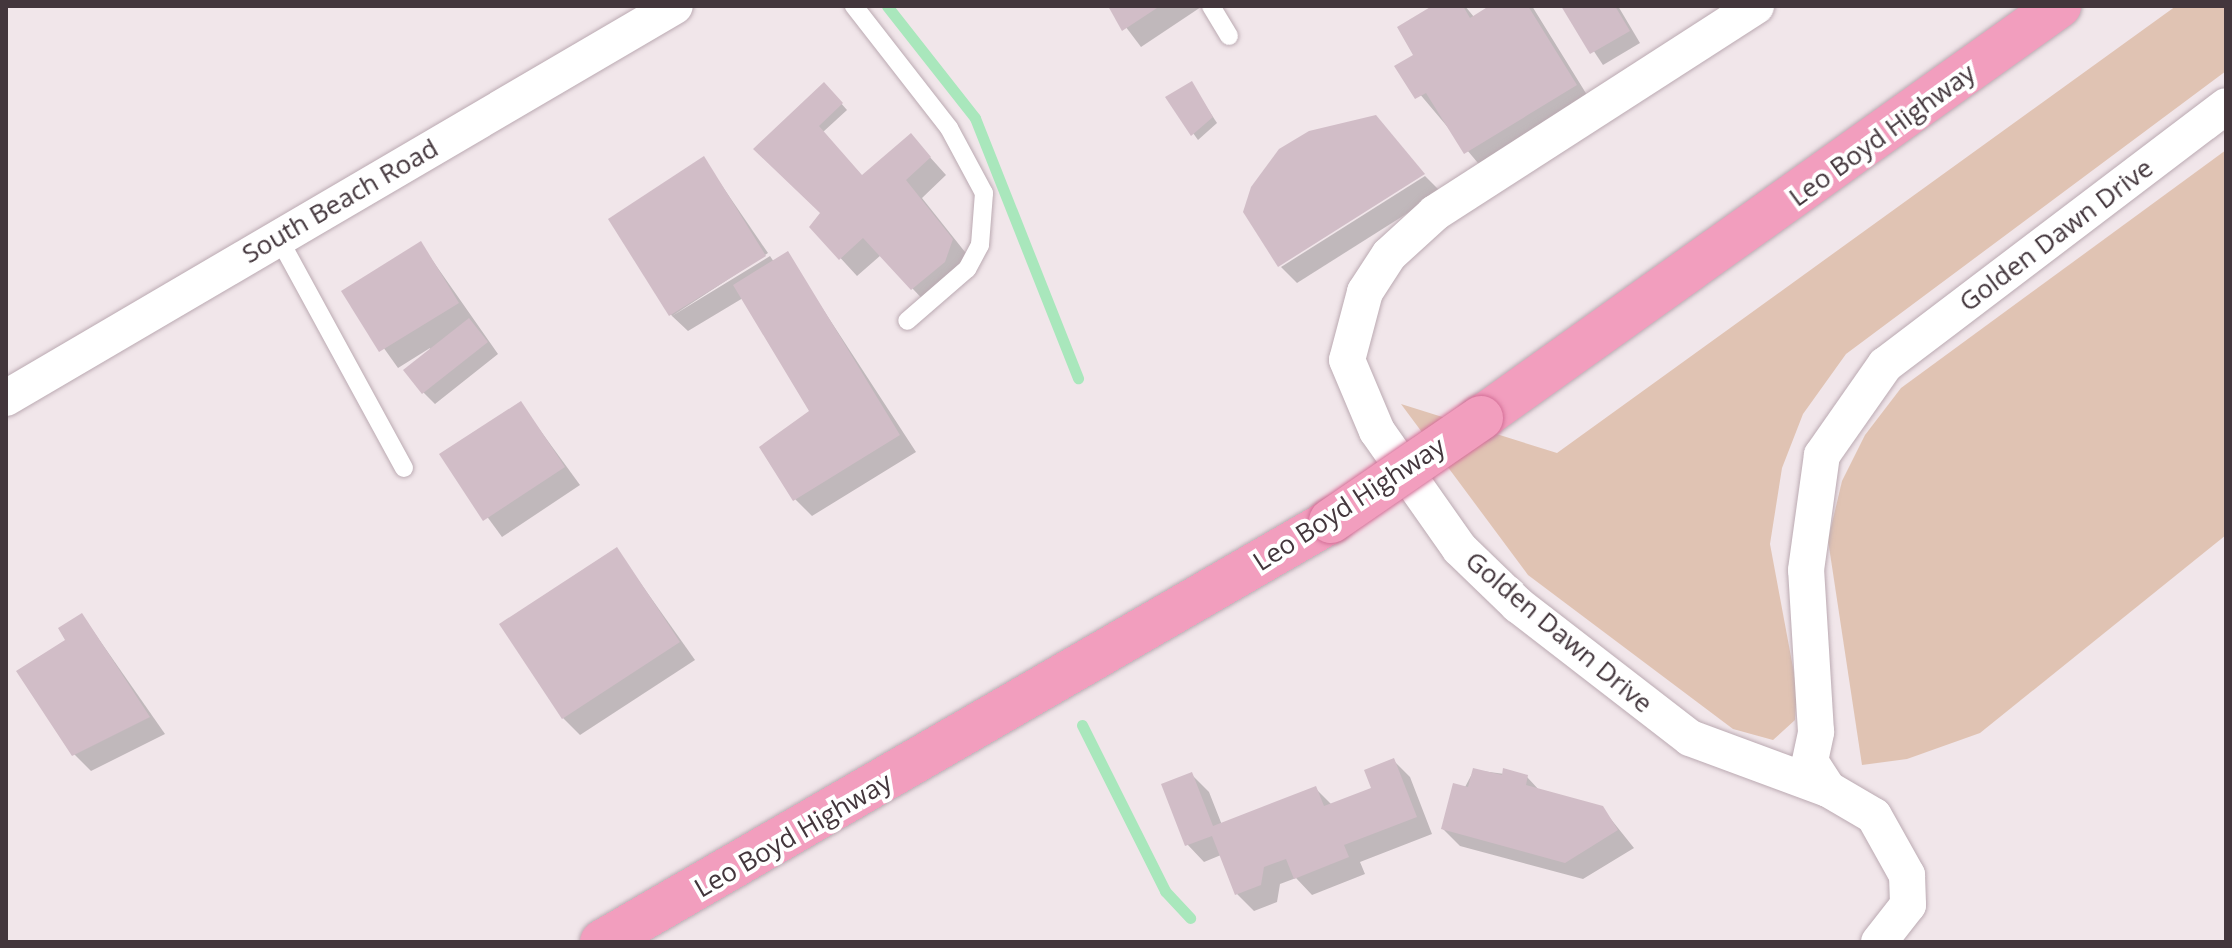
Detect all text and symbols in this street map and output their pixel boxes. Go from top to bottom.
street label: Leo Boyd Highway [1783,57,1981,213]
street label: South Beach Road [237,132,443,270]
street label: Golden Dawn Drive [1953,152,2159,318]
street label: Leo Boyd Highway [1247,430,1451,578]
street label: Golden Dawn Drive [1459,545,1659,719]
street label: Leo Boyd Highway [689,766,897,904]

